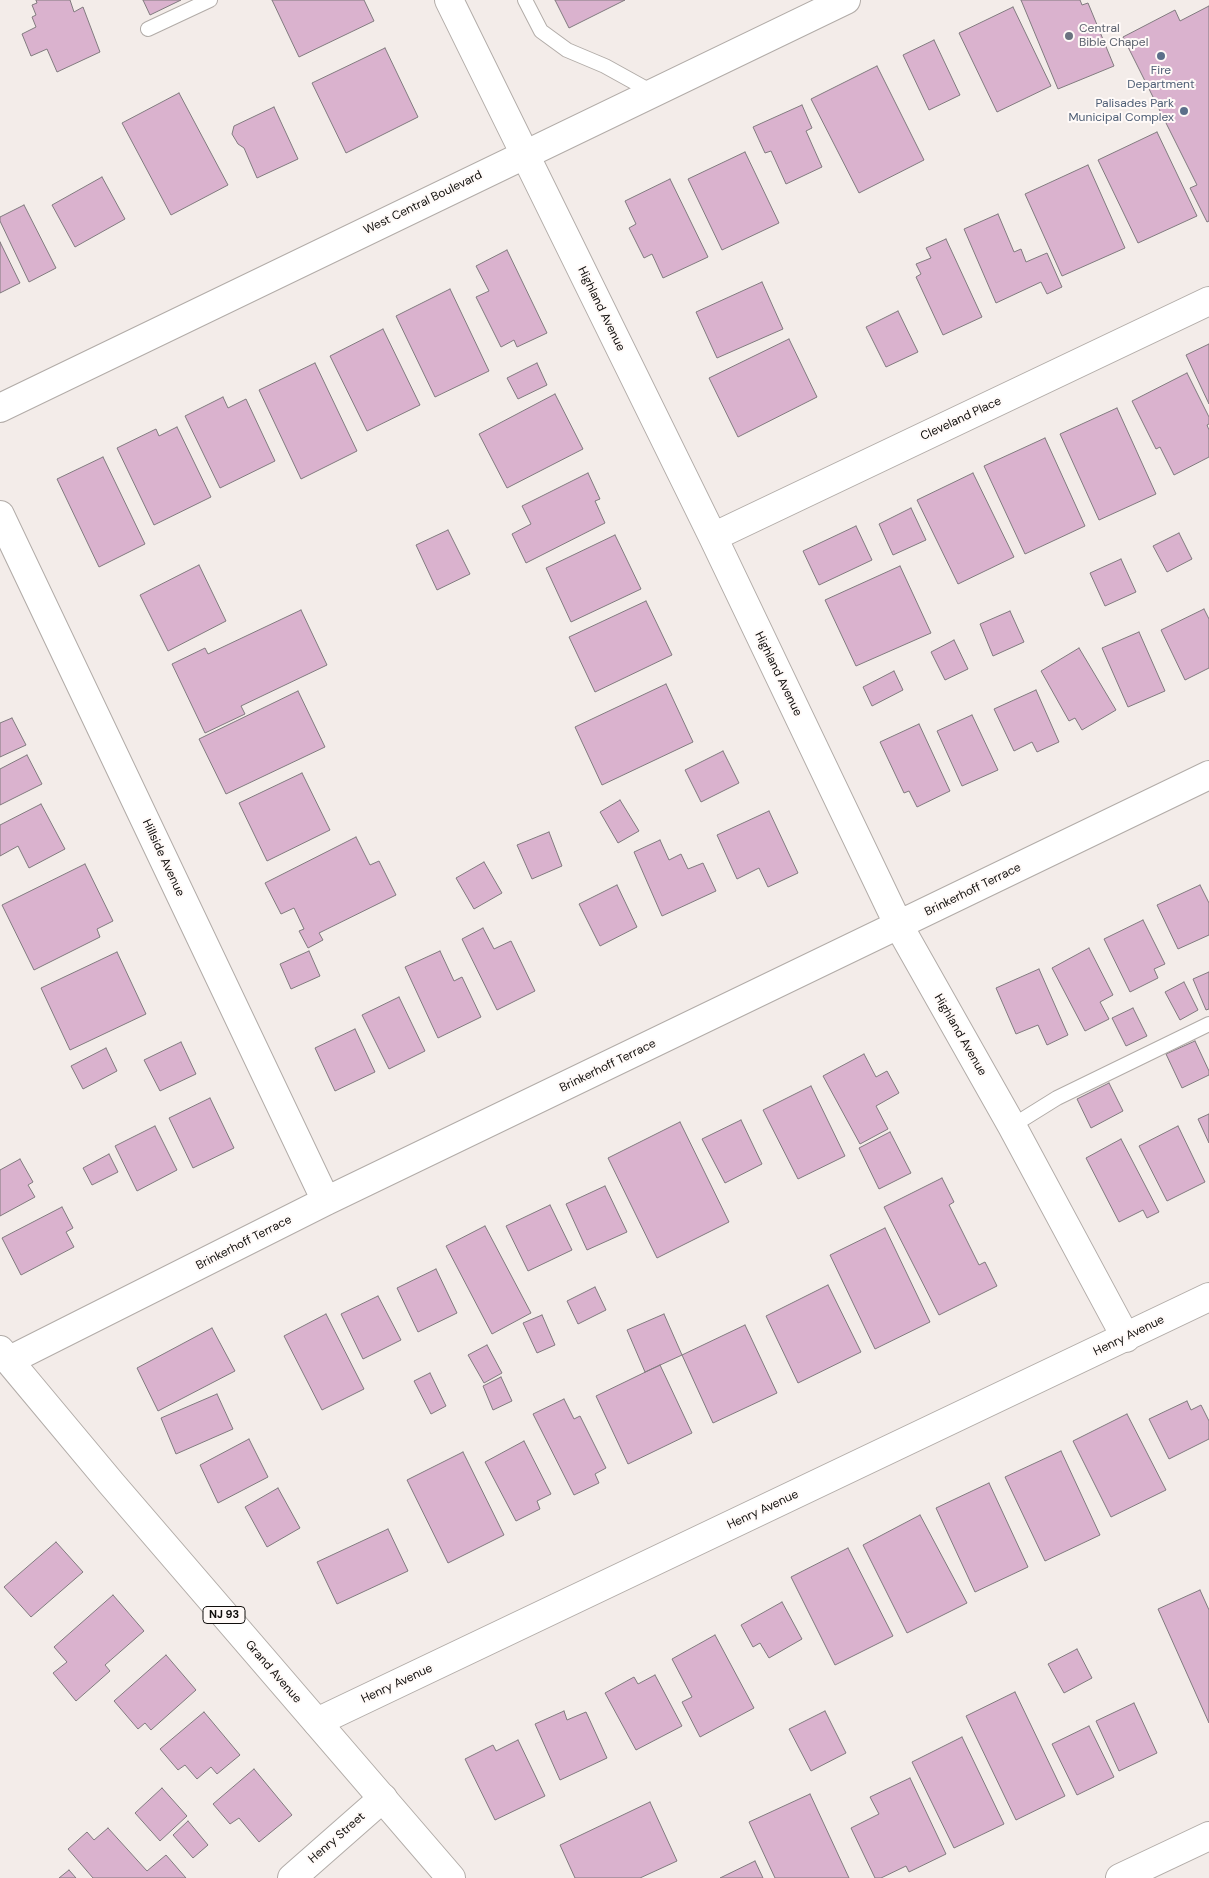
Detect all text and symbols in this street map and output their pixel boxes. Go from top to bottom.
place label: Central Bible Chapel [1079,22,1148,50]
marker: Central Bible Chapel [1063,30,1075,42]
marker: Fire Department [1155,50,1167,62]
place label: Fire Department [1127,64,1195,92]
place label: Palisades Park Municipal Complex [1069,97,1174,125]
marker: Palisades Park Municipal Complex [1178,105,1190,117]
street label: West Central Boulevard [361,168,485,238]
street label: Highland Avenue [574,264,628,354]
street label: Cleveland Place [918,394,1004,444]
street label: Highland Avenue [751,629,805,719]
street label: Hillside Avenue [139,817,187,899]
street label: Brinkerhoff Terrace [923,860,1023,920]
street label: Highland Avenue [931,991,989,1079]
street label: Brinkerhoff Terrace [558,1036,658,1096]
street label: Brinkerhoff Terrace [194,1213,294,1273]
street label: Henry Avenue [1091,1313,1167,1359]
street label: Henry Avenue [725,1487,801,1533]
road number: NJ 93 [203,1606,245,1624]
street label: Grand Avenue [242,1638,304,1706]
street label: Henry Avenue [359,1661,435,1707]
street label: Henry Street [306,1810,368,1866]

